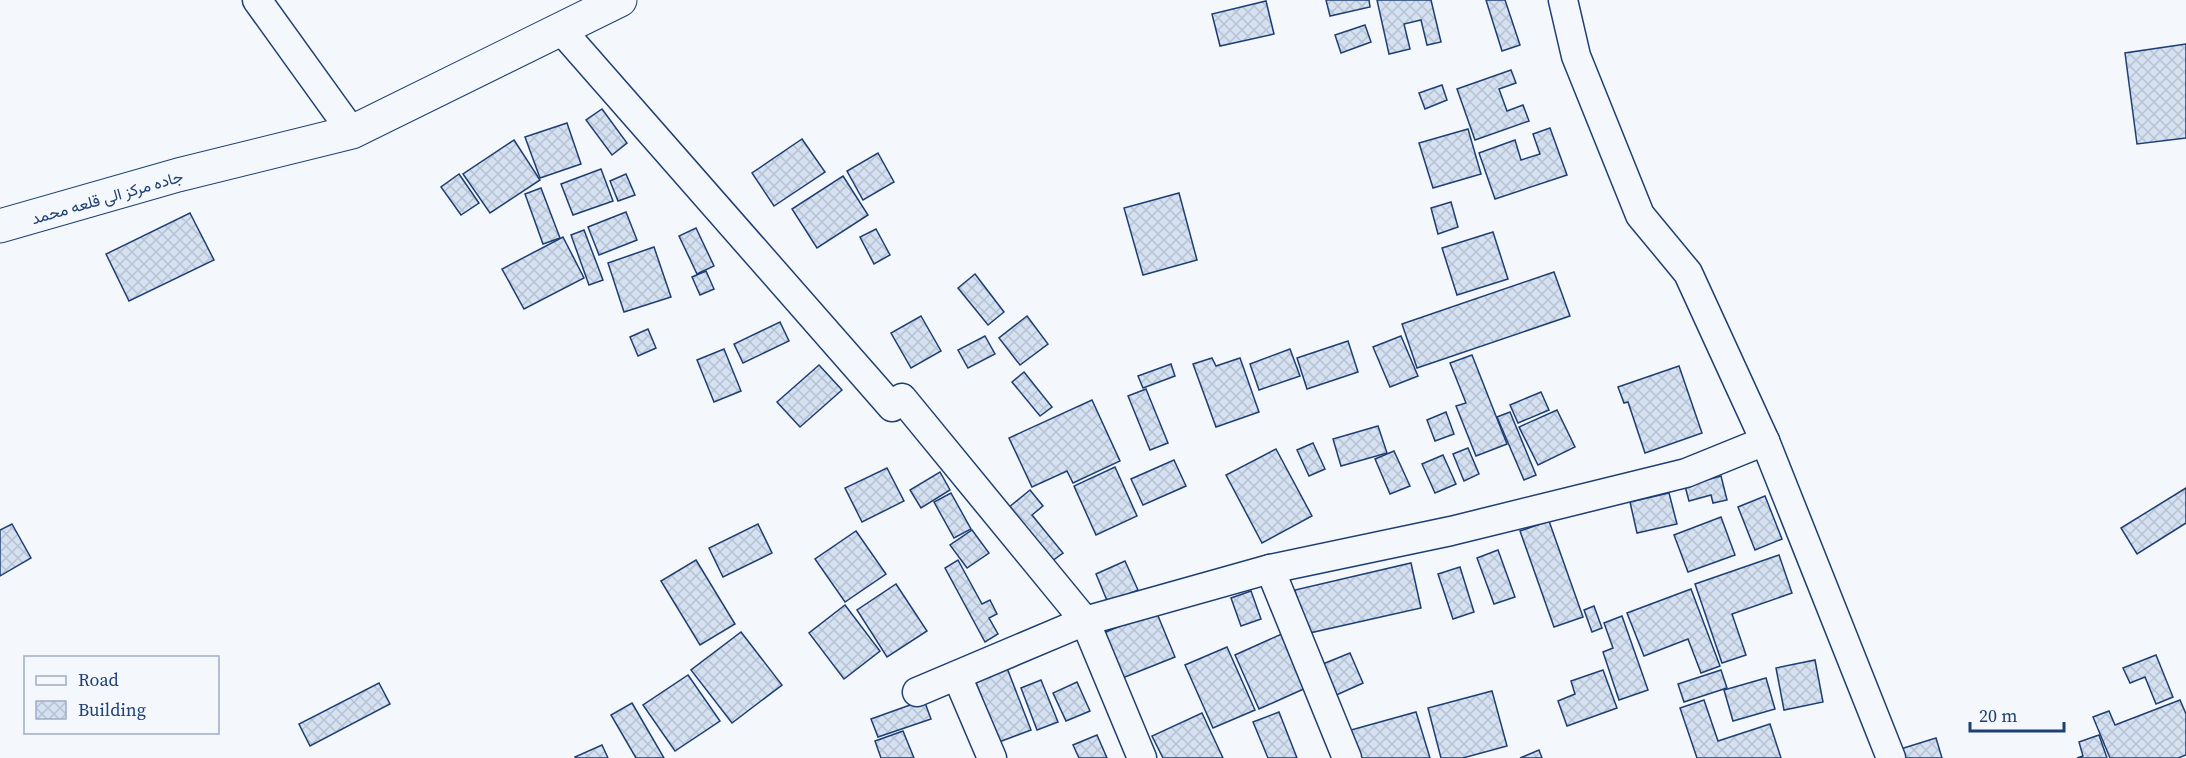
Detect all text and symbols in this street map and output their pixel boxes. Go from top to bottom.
street label: جاده مرکز الی قلعه محمد [28,165,186,229]
legend [24,656,219,734]
text: Road [78,667,119,692]
scale bar [1970,695,2064,733]
text: Building [78,697,146,722]
text: 20 m [1979,703,2017,728]

